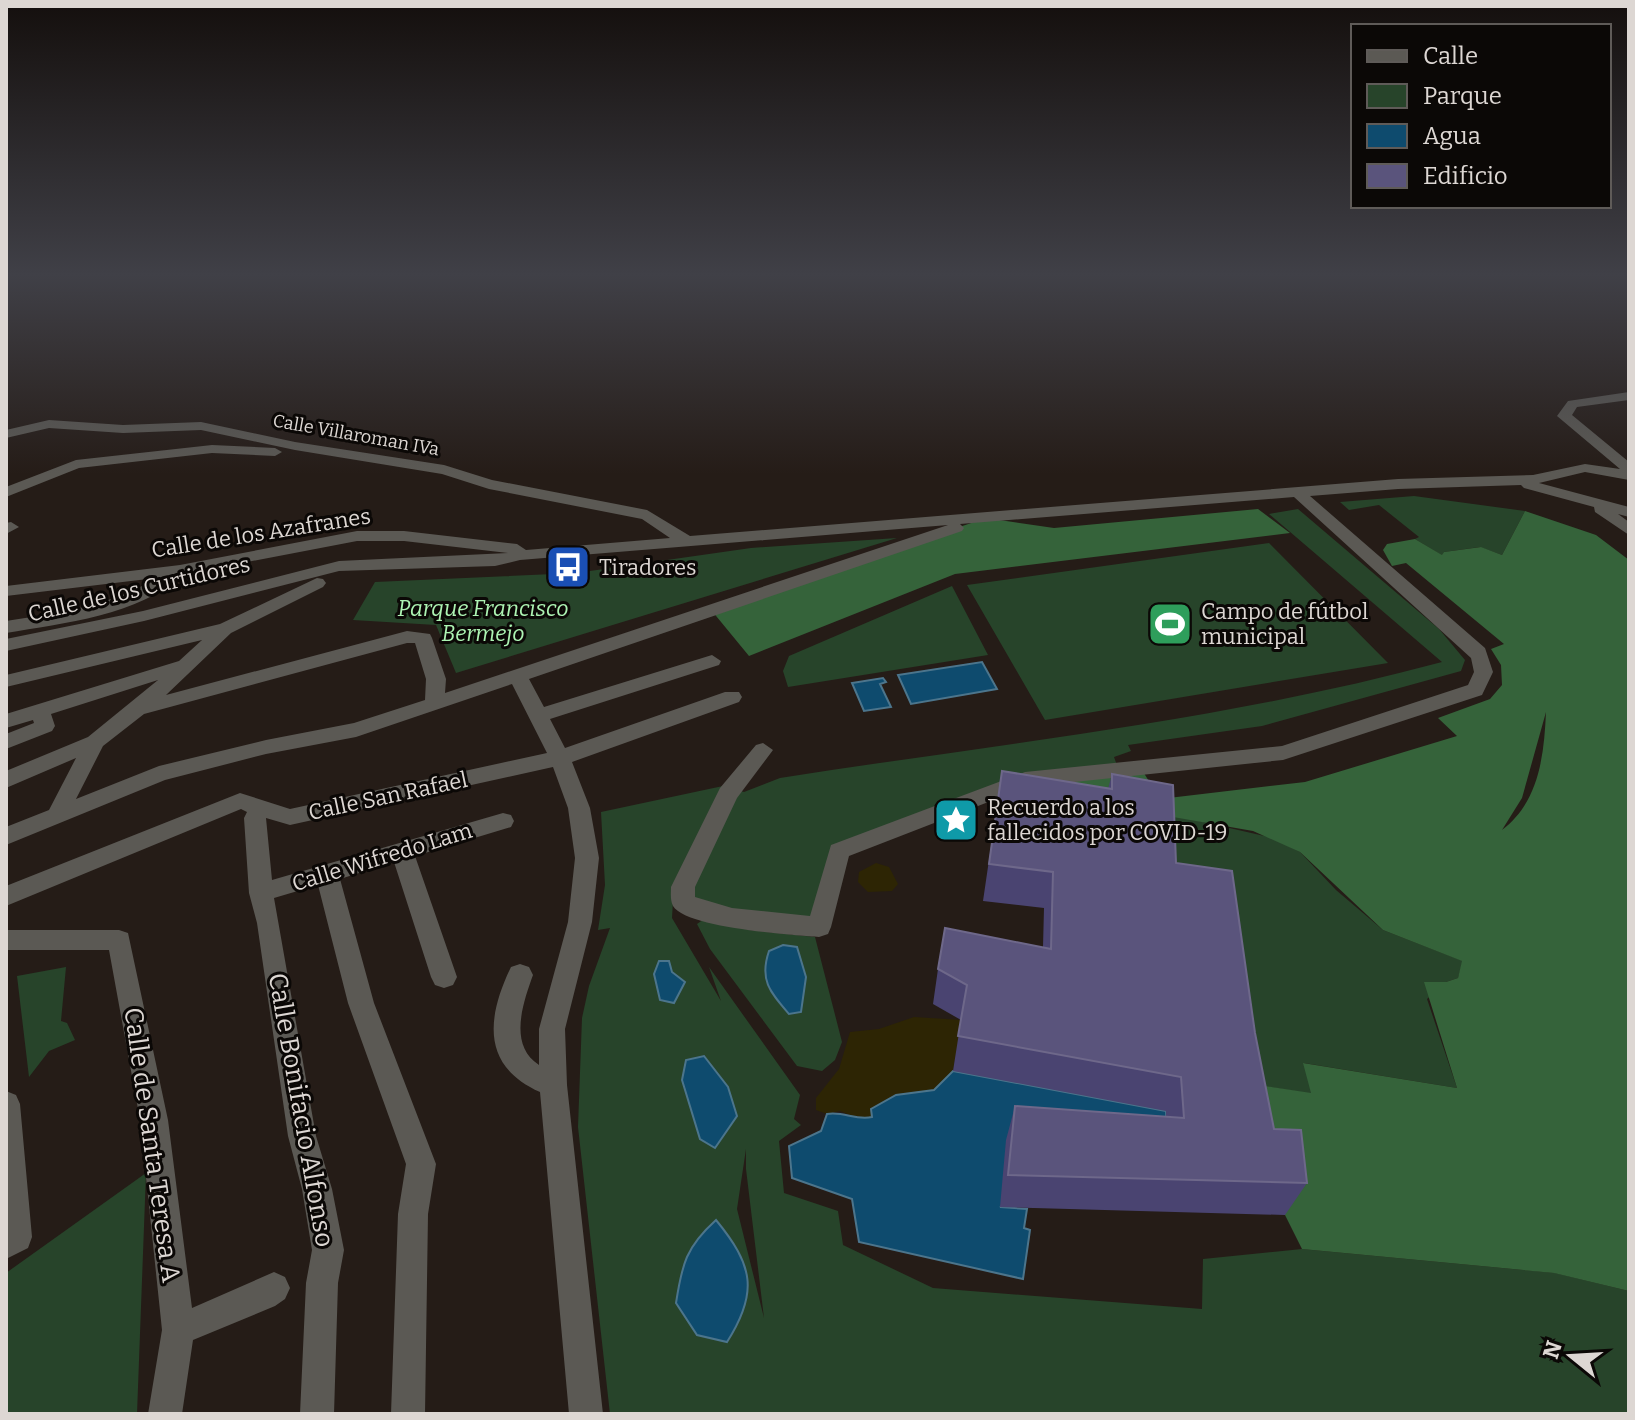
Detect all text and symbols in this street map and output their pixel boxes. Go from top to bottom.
legend [1351,24,1611,208]
text: Calle [1423,42,1478,70]
text: Parque [1423,82,1502,110]
text: Agua [1423,122,1481,150]
text: Edificio [1423,162,1508,190]
street label: Calle Villaroman IVa [271,410,441,460]
street label: Calle de los Azafranes [150,502,372,564]
bus stop icon: Tiradores [544,543,592,591]
street label: Calle de los Curtidores [25,550,253,628]
place label: Tiradores [599,554,696,581]
park label: Parque Francisco Bermejo [398,595,568,647]
place label: Campo de fútbol municipal [1201,598,1368,650]
sports icon: Campo de fútbol municipal [1146,600,1194,648]
street label: Calle San Rafael [306,766,470,826]
place label: Recuerdo a los fallecidos por COVID-19 [987,794,1227,846]
place icon: Recuerdo a los fallecidos por COVID-19 [932,796,980,844]
street label: Calle Wifredo Lam [289,817,475,897]
street label: Calle Bonifacio Alfonso [262,971,340,1249]
street label: Calle de Santa Teresa A [117,1005,187,1285]
north arrow [1531,1316,1611,1396]
text: N [1537,1338,1568,1362]

